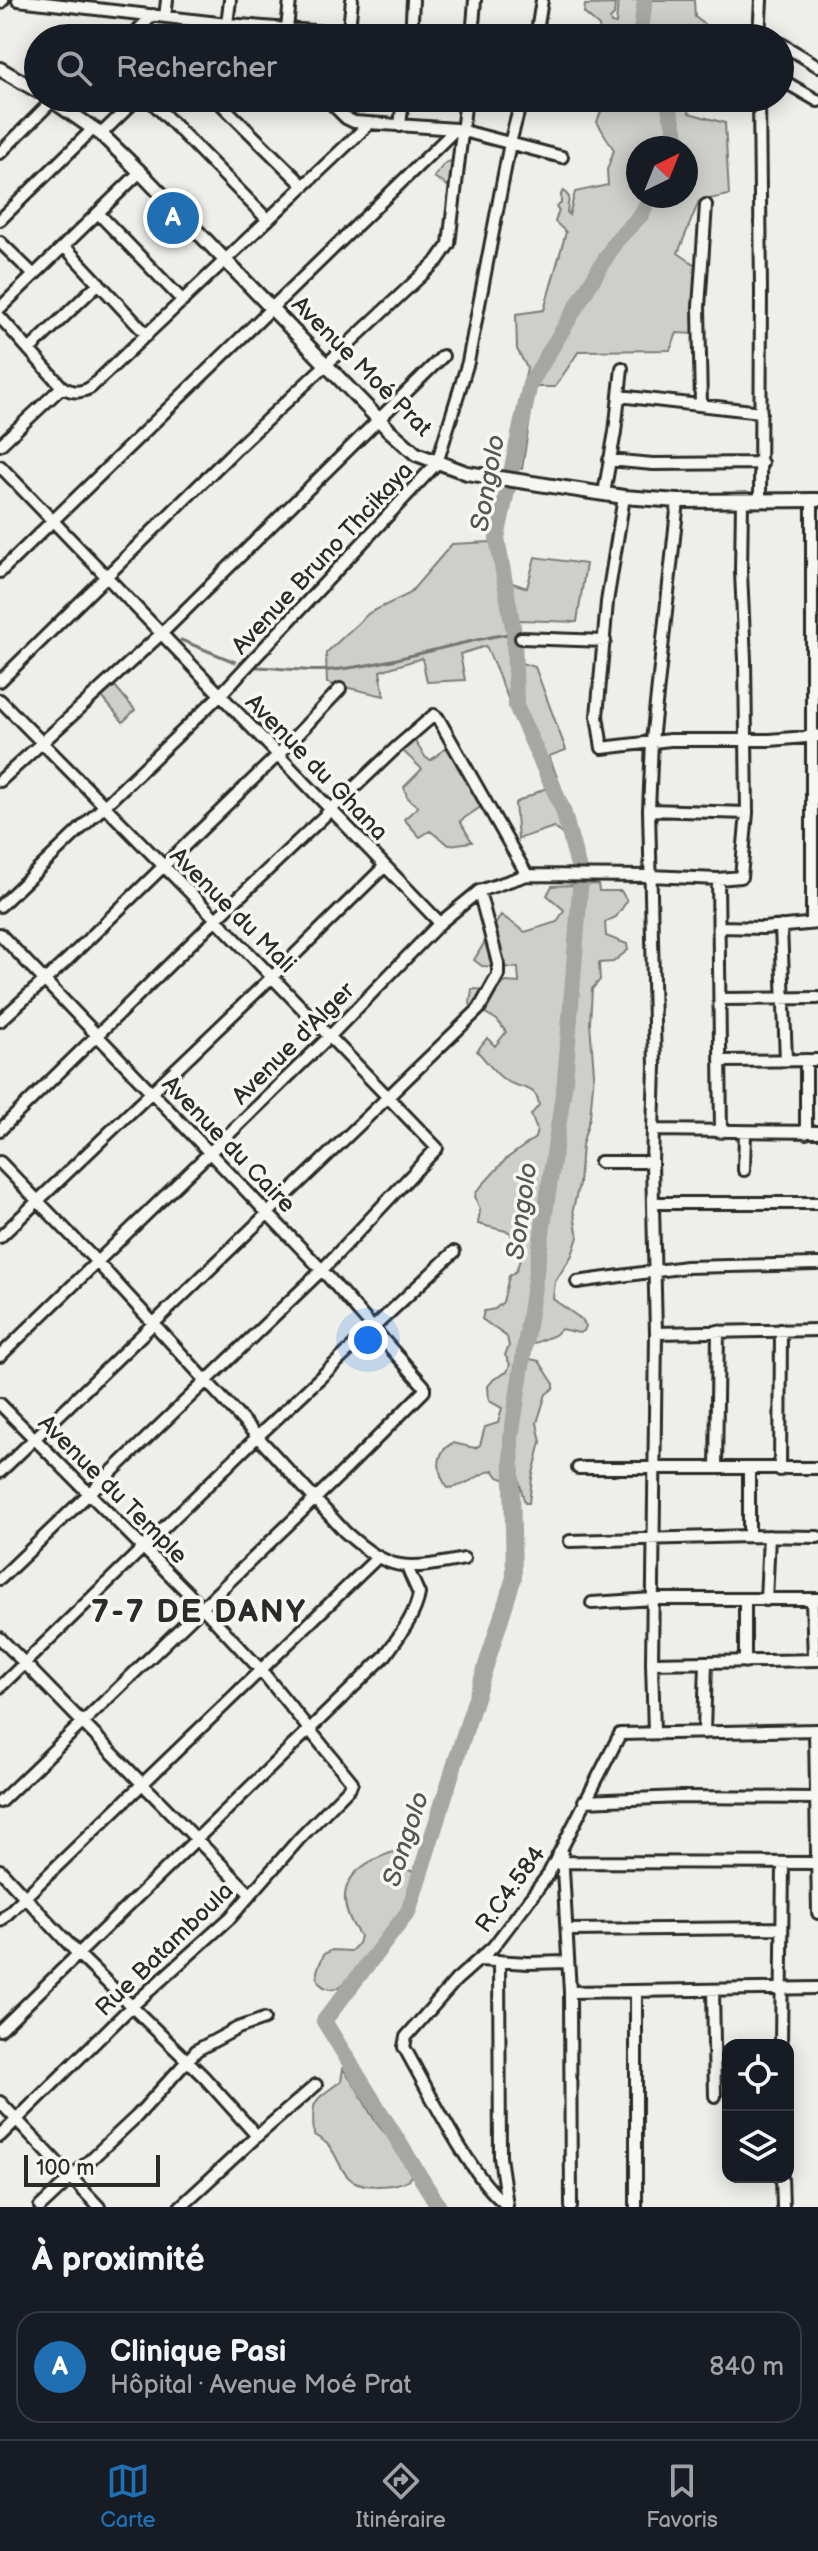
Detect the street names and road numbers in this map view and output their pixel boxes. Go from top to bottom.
street label: Avenue Moé Prat [285,290,438,443]
street label: Avenue Bruno Thcikaya [226,456,419,661]
street label: Avenue du Ghana [239,688,394,847]
street label: Avenue du Mali [164,841,302,979]
street label: Avenue d'Alger [226,976,361,1111]
street label: Avenue du Caire [156,1070,301,1219]
street label: Avenue du Temple [32,1409,193,1570]
street label: R.C4.584 [469,1840,552,1938]
street label: Rue Batamboula [89,1876,239,2022]

